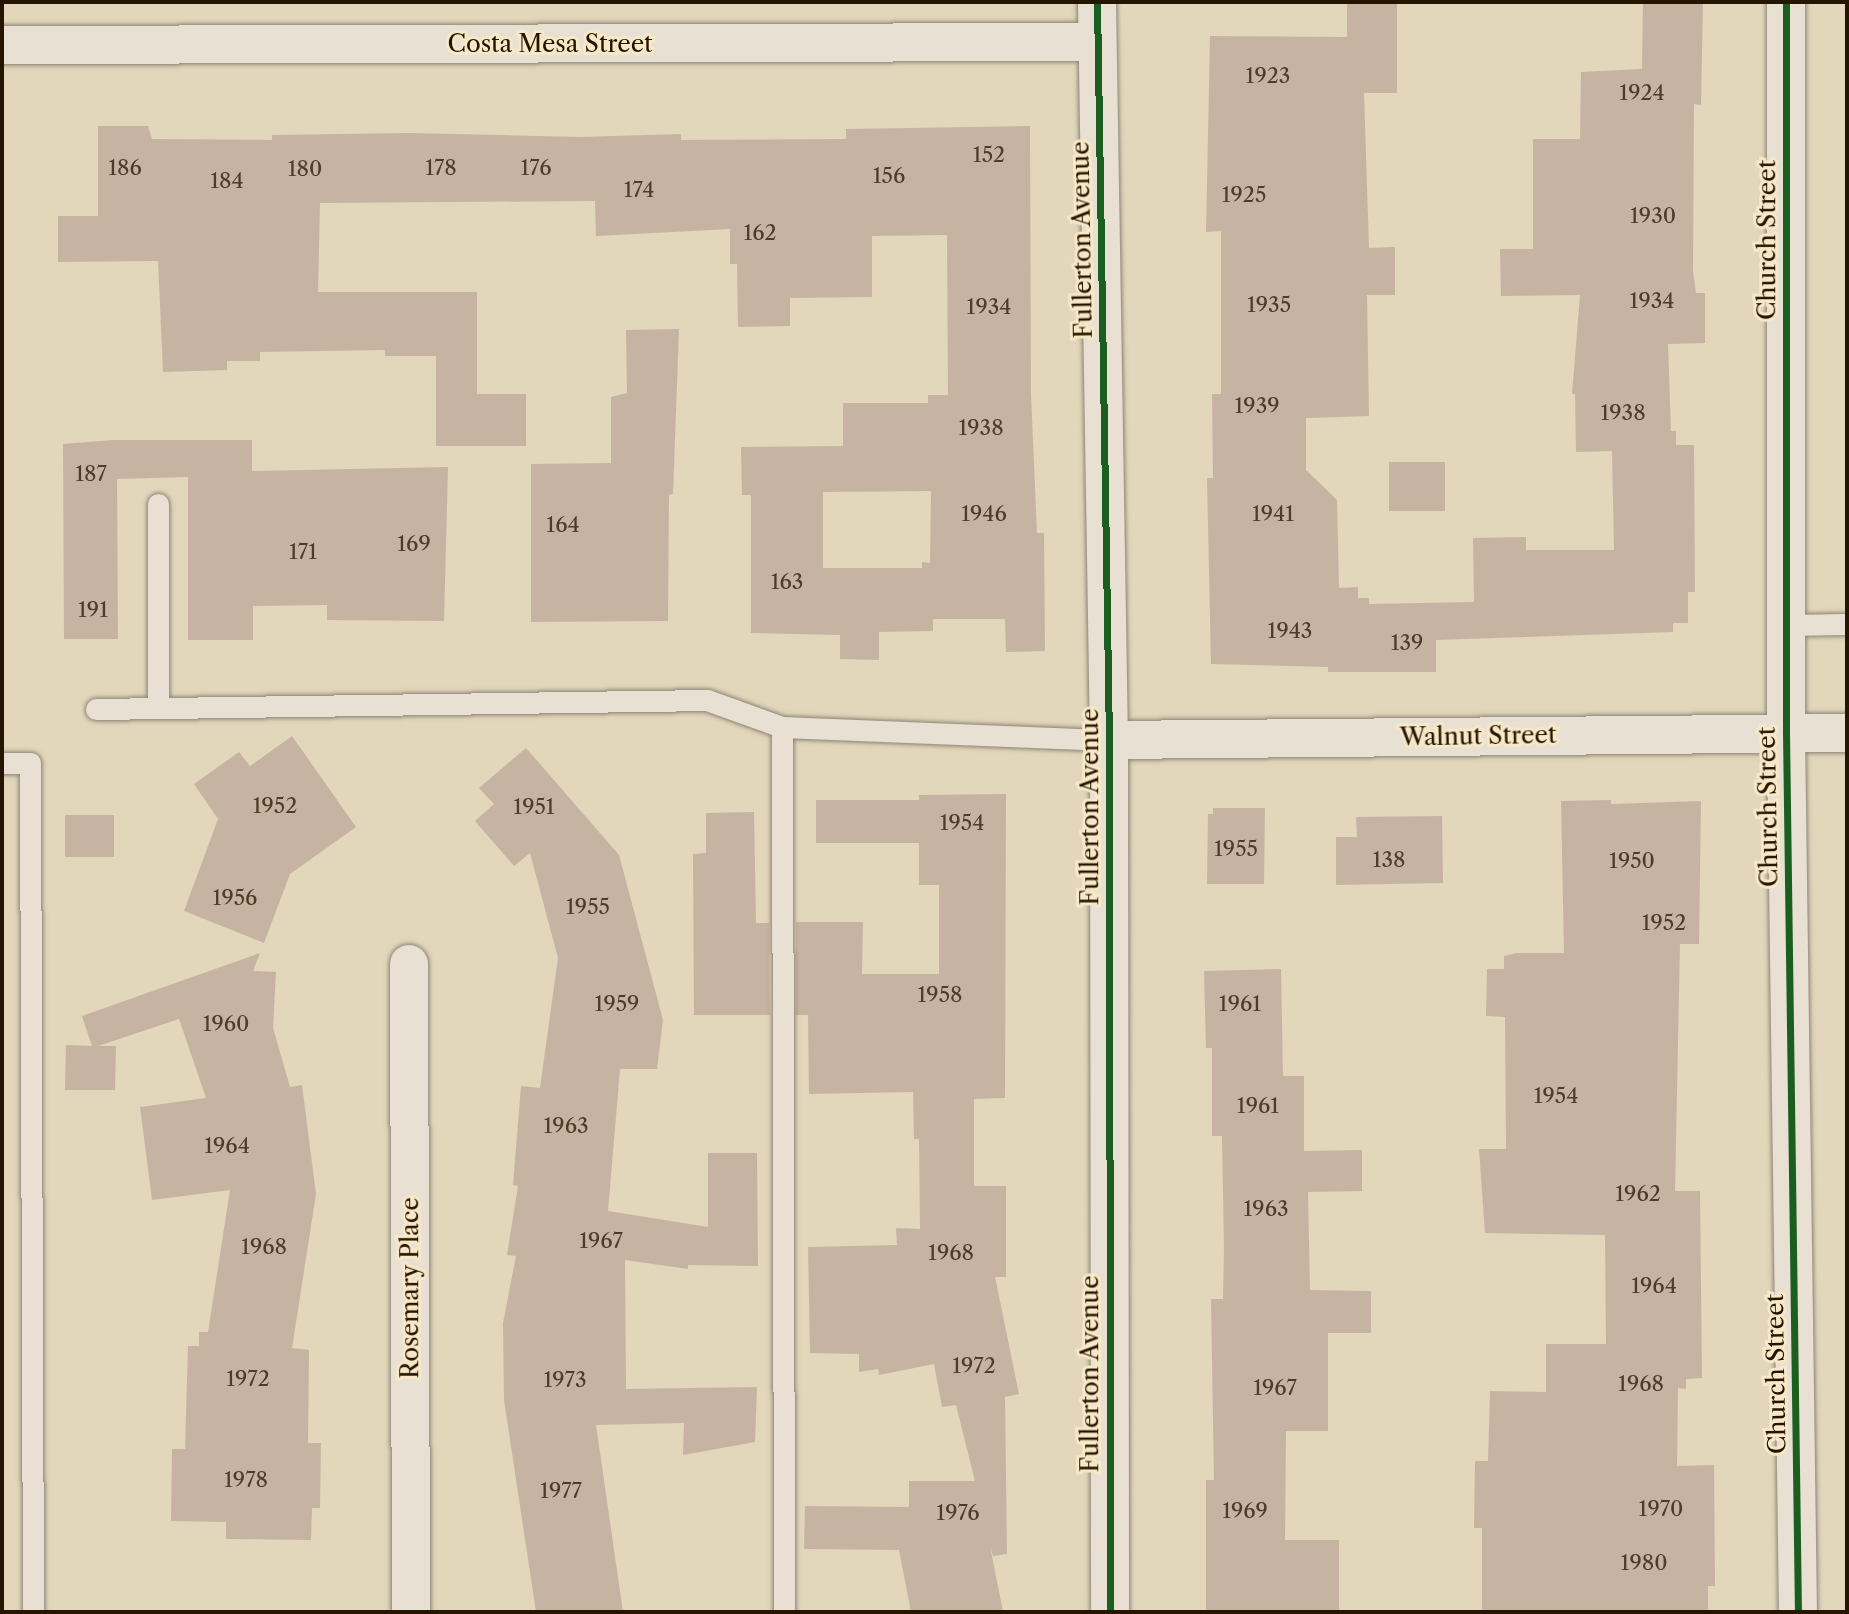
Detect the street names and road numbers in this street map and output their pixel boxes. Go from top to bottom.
street label: Costa Mesa Street [447,30,653,58]
street label: Fullerton Avenue [1066,141,1098,339]
street label: Church Street [1753,160,1781,320]
street label: Fullerton Avenue [1076,708,1104,906]
street label: Walnut Street [1399,720,1557,752]
street label: Church Street [1752,727,1784,887]
street label: Rosemary Place [396,1197,424,1379]
street label: Fullerton Avenue [1076,1275,1104,1473]
street label: Church Street [1760,1294,1792,1454]

